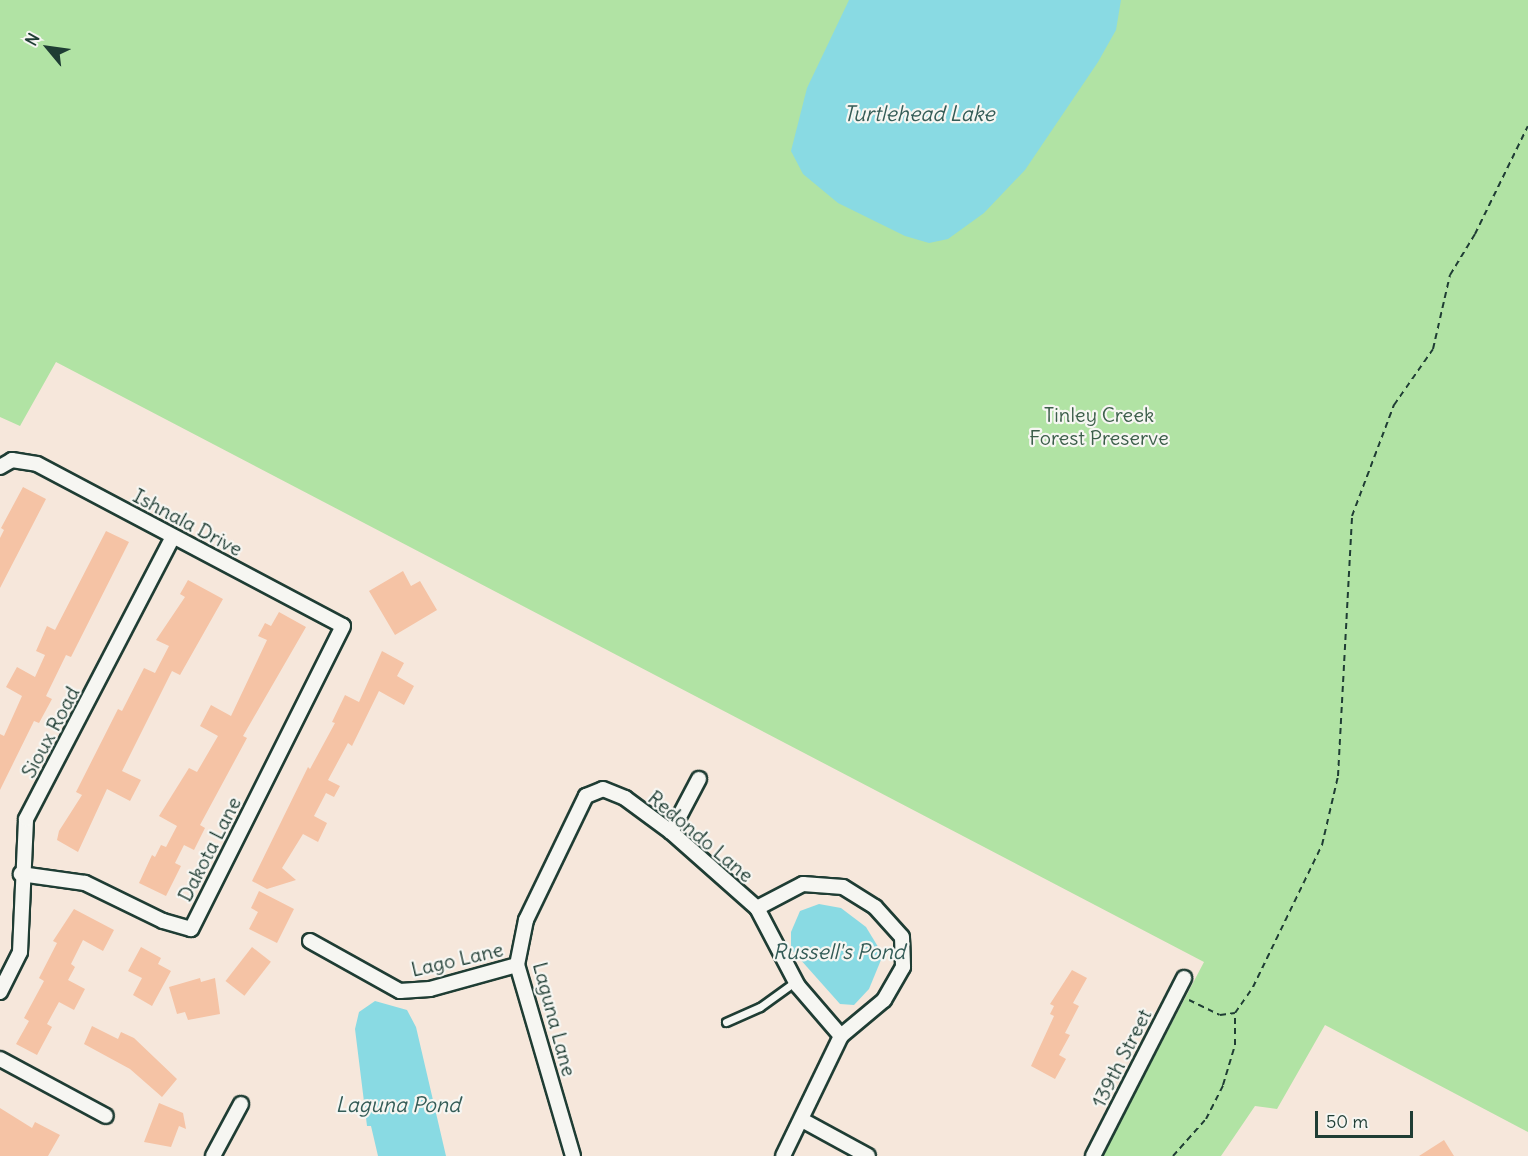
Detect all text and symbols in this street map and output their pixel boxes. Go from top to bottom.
north arrow [18,18,78,78]
text: N [21,30,44,49]
water label: Turtlehead Lake [843,101,995,127]
park label: Tinley Creek Forest Preserve [1029,403,1169,450]
street label: Ishnala Drive [129,483,247,561]
street label: Sioux Road [16,682,84,782]
street label: Redondo Lane [644,785,758,887]
street label: Dakota Lane [172,793,246,905]
street label: Lago Lane [409,937,505,981]
water label: Russell's Pond [773,939,905,965]
street label: Laguna Lane [528,959,582,1079]
street label: 139th Street [1086,1005,1156,1111]
water label: Laguna Pond [336,1092,460,1118]
scale bar [1318,1099,1416,1137]
text: 50 m [1326,1110,1368,1133]

